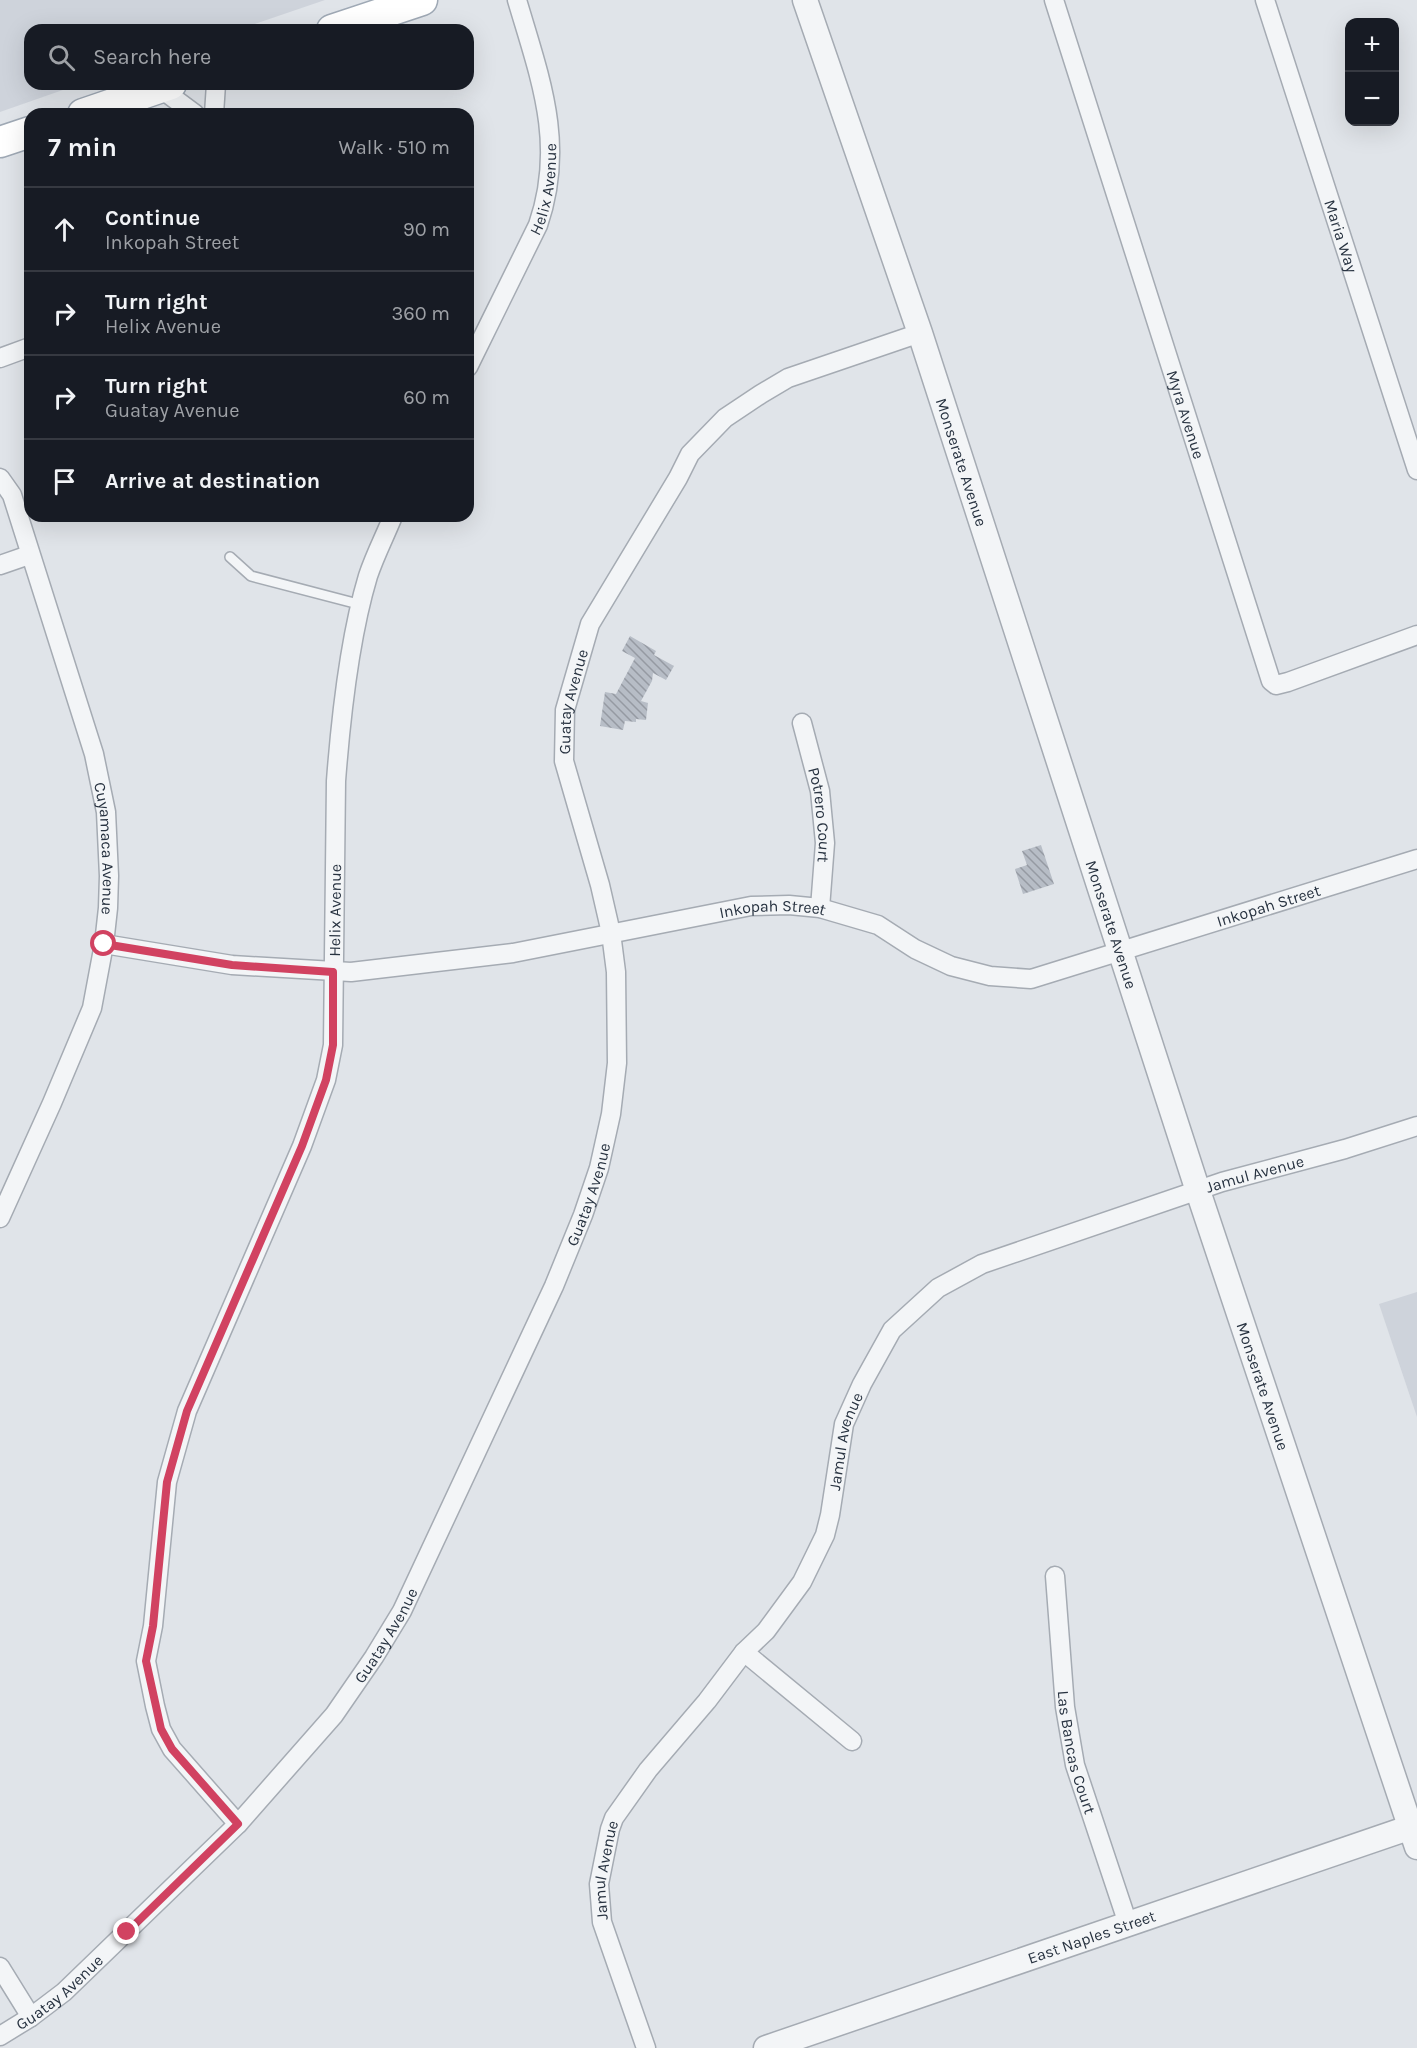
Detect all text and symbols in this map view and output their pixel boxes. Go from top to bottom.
map controls [1345,18,1399,126]
button: + [1345,18,1399,72]
search box [24,24,474,90]
icon: search [45,41,78,74]
text: Search here [93,44,211,70]
button: − [1345,72,1399,126]
text: 7 min [48,132,117,163]
text: Walk · 510 m [339,136,450,159]
street label: Helix Avenue [526,143,560,238]
street label: Maria Way [1320,197,1362,276]
text: Continue [105,205,200,231]
icon: ahead [48,213,81,246]
text: 90 m [403,218,450,241]
text: Inkopah Street [105,231,239,254]
text: Turn right [105,289,208,315]
icon: right [48,297,81,330]
text: 360 m [391,302,450,325]
text: Helix Avenue [105,315,221,338]
street label: Myra Avenue [1163,368,1209,461]
text: Turn right [105,373,208,399]
icon: right [48,381,81,414]
text: 60 m [403,386,450,409]
street label: Monserate Avenue [932,396,991,529]
text: Guatay Avenue [105,399,239,422]
icon: arrive [48,465,81,498]
text: Arrive at destination [105,468,320,494]
street label: Guatay Avenue [555,647,592,755]
street label: Potrero Court [804,765,834,863]
street label: Cuyamaca Avenue [90,781,118,916]
street label: Monserate Avenue [1081,858,1141,991]
street label: Helix Avenue [325,864,345,957]
street label: Inkopah Street [1214,881,1323,931]
street label: Inkopah Street [717,896,828,922]
route start [90,930,116,956]
street label: Guatay Avenue [562,1141,614,1249]
street label: Jamul Avenue [1203,1151,1306,1197]
street label: Monserate Avenue [1232,1320,1293,1453]
street label: Jamul Avenue [825,1389,867,1492]
street label: Guatay Avenue [350,1585,421,1687]
street label: Las Bancas Court [1054,1690,1100,1816]
street label: Jamul Avenue [590,1818,622,1921]
street label: East Naples Street [1025,1906,1158,1968]
route end [113,1918,139,1944]
street label: Guatay Avenue [13,1951,107,2034]

